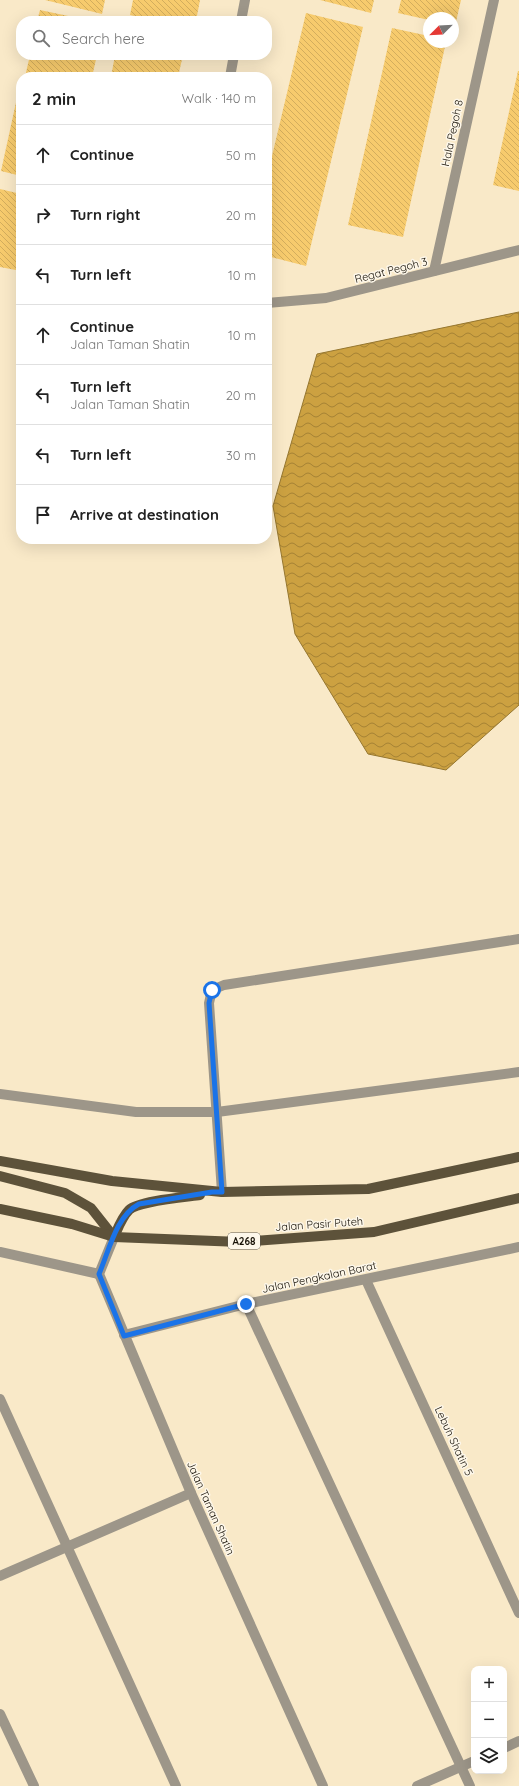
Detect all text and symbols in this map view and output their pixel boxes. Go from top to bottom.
north arrow [423,12,459,48]
search box [16,16,272,60]
icon: search [30,27,52,49]
text: Search here [62,29,145,48]
text: 2 min [32,88,76,109]
text: Walk · 140 m [181,90,256,106]
street label: Hala Pegoh 8 [438,98,466,168]
icon: ahead [32,144,54,166]
text: Continue [70,145,134,164]
text: 50 m [226,147,256,163]
icon: right [32,204,54,226]
text: Turn right [70,205,141,224]
text: 20 m [226,207,256,223]
street label: Regat Pegoh 3 [353,254,429,286]
icon: left [32,264,54,286]
text: Turn left [70,265,132,284]
text: 10 m [228,267,256,283]
text: Continue [70,317,134,336]
icon: ahead [32,324,54,346]
text: 10 m [228,327,256,343]
text: Jalan Taman Shatin [70,336,190,352]
text: Turn left [70,377,132,396]
icon: left [32,384,54,406]
text: 20 m [226,387,256,403]
text: Jalan Taman Shatin [70,396,190,412]
icon: left [32,444,54,466]
text: Turn left [70,445,132,464]
text: 30 m [226,447,256,463]
icon: arrive [32,504,54,526]
text: Arrive at destination [70,505,219,524]
route start [203,981,221,999]
street label: Jalan Pasir Puteh [274,1214,364,1234]
road number: A268 [228,1233,260,1249]
street label: Jalan Pengkalan Barat [260,1258,378,1296]
route end [237,1295,255,1313]
street label: Lebuh Shatin 5 [432,1404,476,1478]
street label: Jalan Taman Shatin [184,1459,238,1557]
map controls [471,1666,507,1774]
button: + [471,1666,507,1702]
button: − [471,1702,507,1738]
button: layers [471,1738,507,1774]

